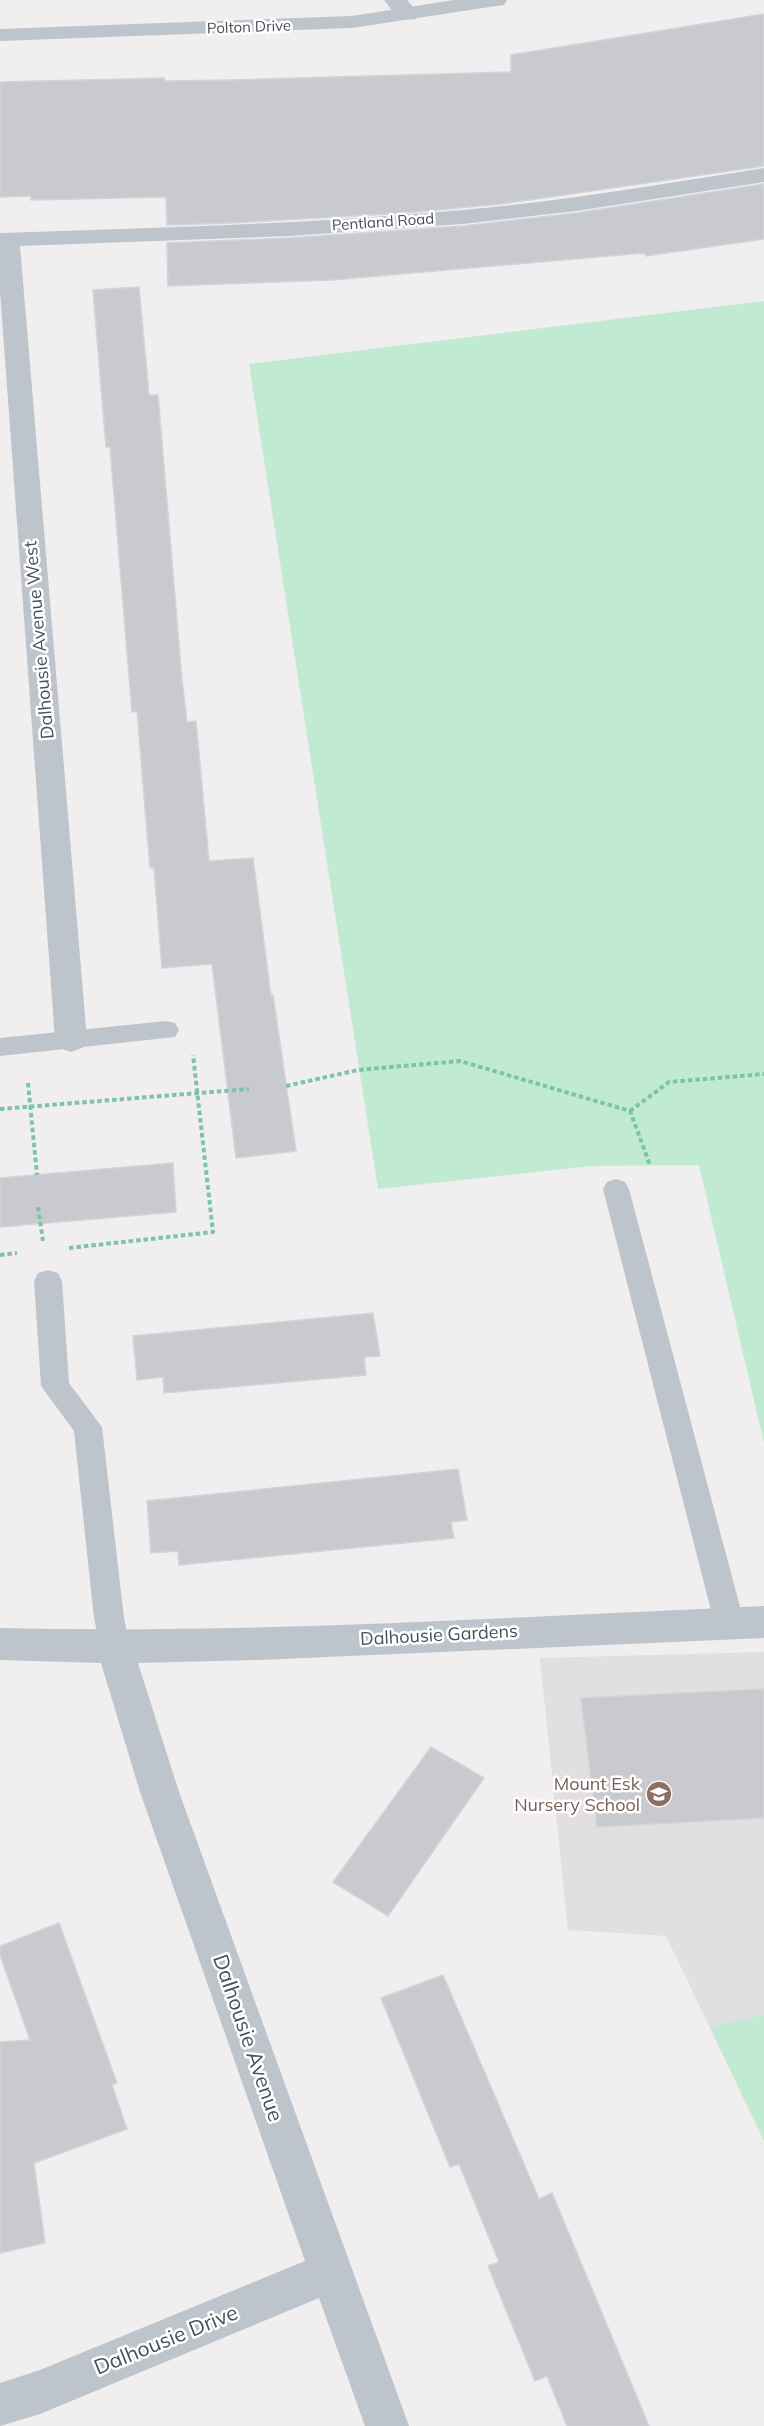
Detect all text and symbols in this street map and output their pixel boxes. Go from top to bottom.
street label: Polton Drive [207,16,291,37]
street label: Pentland Road [331,208,435,235]
street label: Dalhousie Avenue West [18,540,59,740]
street label: Dalhousie Gardens [360,1619,518,1650]
place label: Mount Esk Nursery School [514,1772,641,1816]
school or university icon: Mount Esk Nursery School [644,1779,674,1809]
street label: Dalhousie Avenue [208,1951,290,2125]
street label: Dalhousie Drive [90,2298,241,2380]

